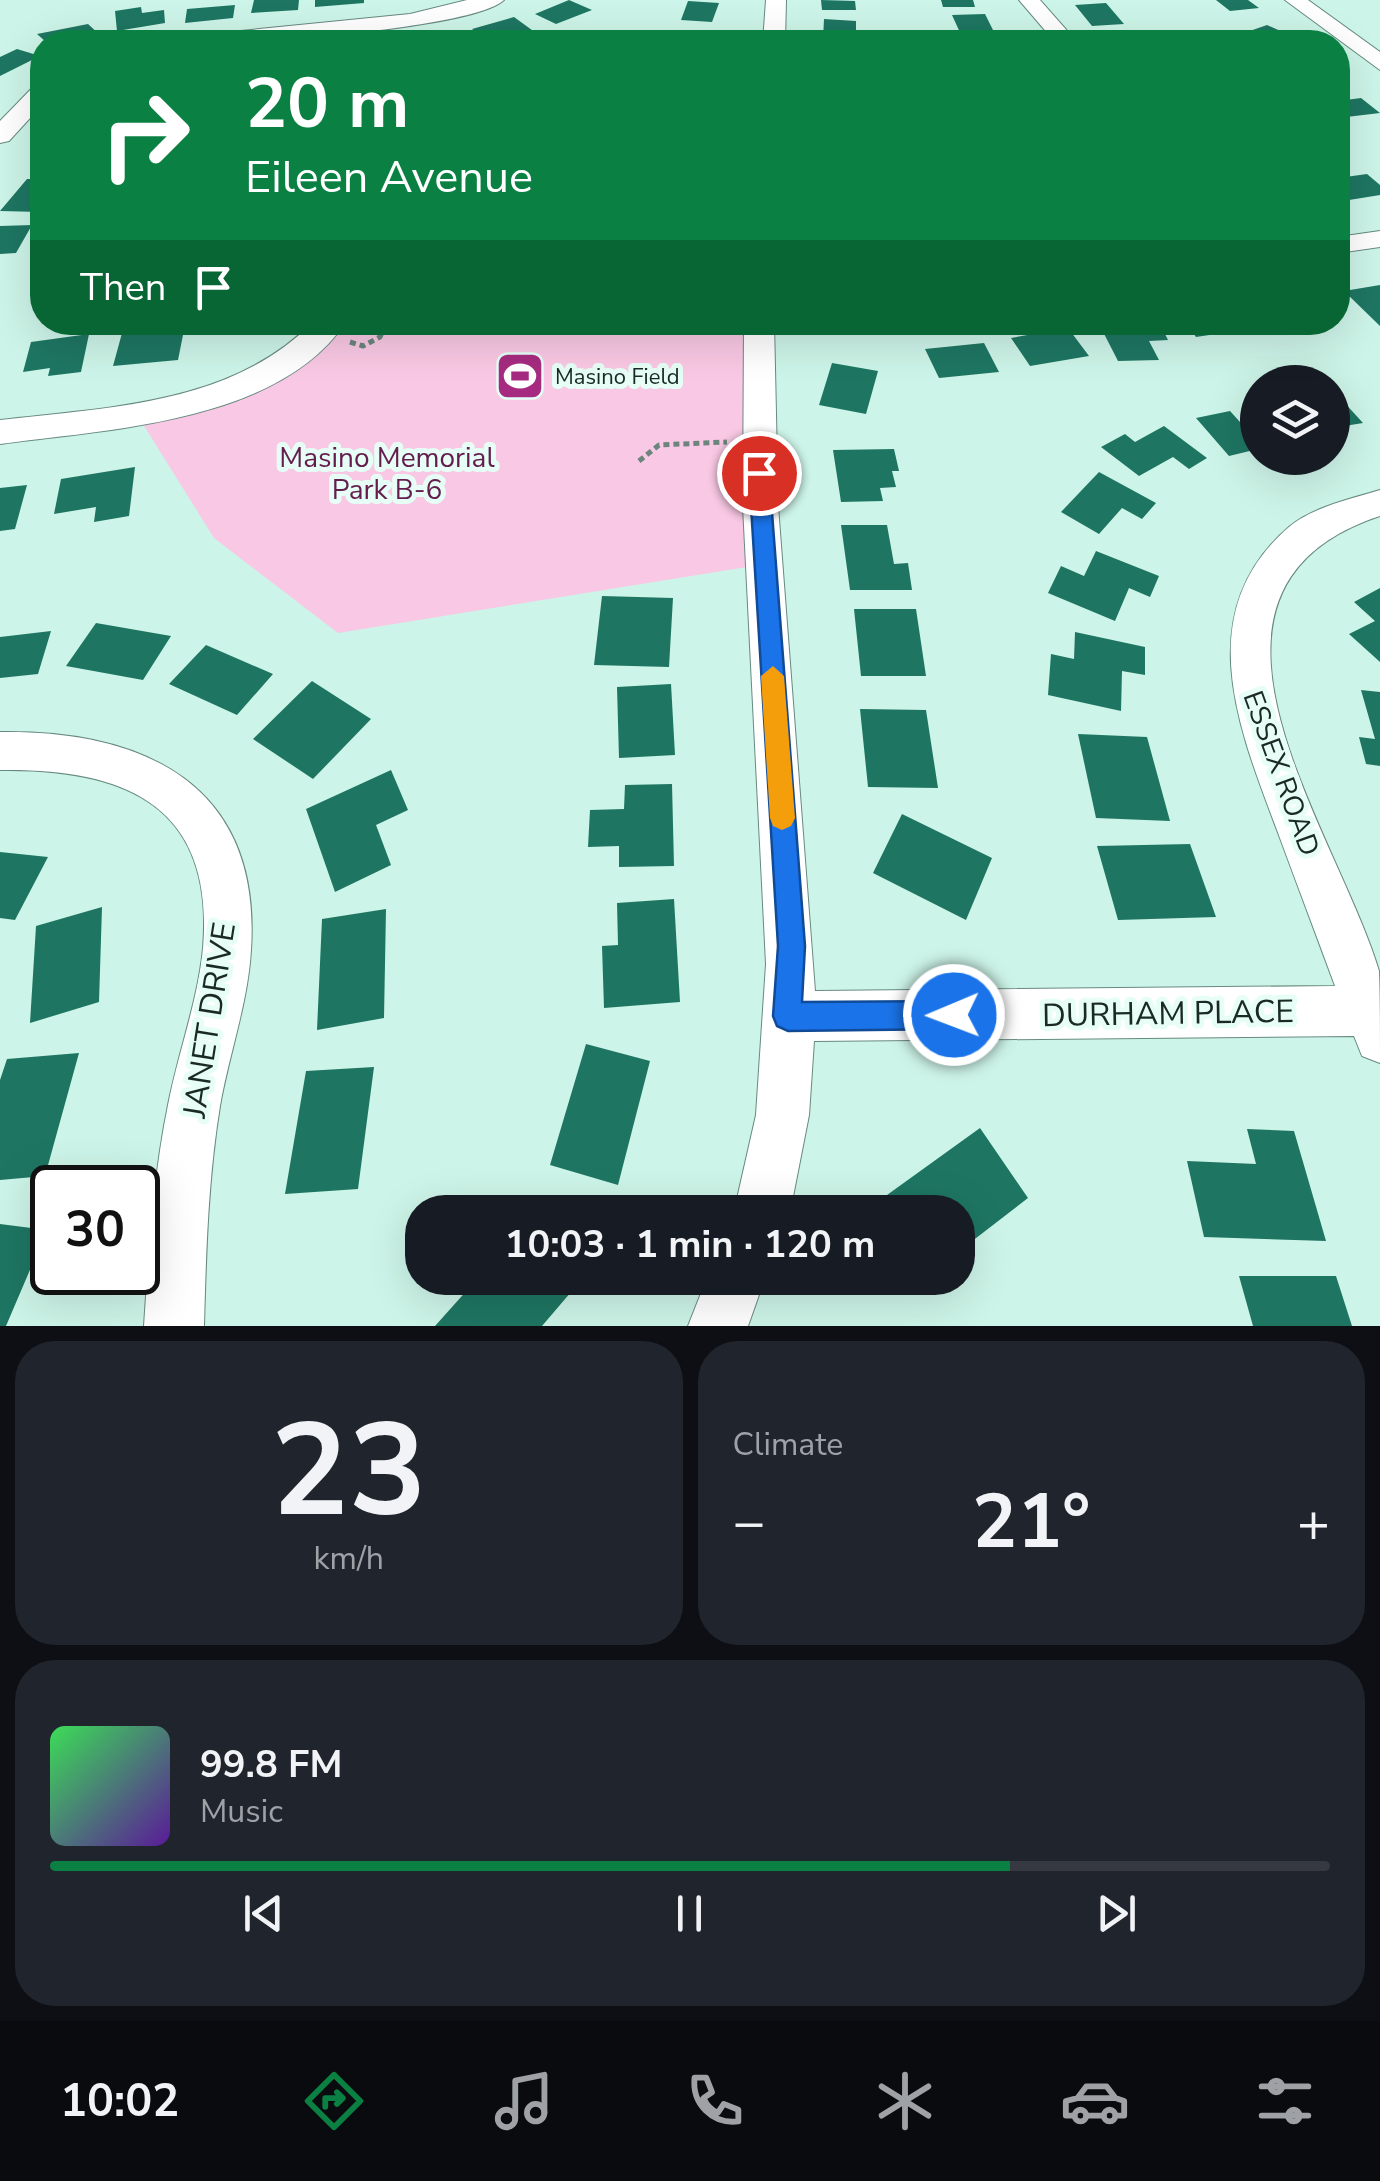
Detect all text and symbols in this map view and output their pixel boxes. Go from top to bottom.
text: 20 m [245,56,409,152]
icon: right [80,70,210,200]
text: Eileen Avenue [245,147,533,208]
icon: arrive [186,260,241,315]
text: Then [80,262,166,313]
sports icon: Masino Field [494,350,546,402]
place label: Masino Field [555,362,680,392]
map controls [1240,365,1350,475]
button: layers [1240,365,1350,475]
pin [717,431,802,516]
park label: Masino Memorial Park B-6 [279,439,495,509]
icon: arrive [732,446,787,501]
street label: ESSEX ROAD [1234,686,1328,861]
street label: JANET DRIVE [173,919,246,1122]
position arrow [902,963,1006,1067]
street label: DURHAM PLACE [1042,990,1294,1037]
speed limit sign: 30 [30,1165,160,1295]
text: 10:03 · 1 min · 120 m [505,1219,875,1270]
text: 23 [271,1383,427,1560]
text: Climate [733,1423,843,1466]
text: 21° [972,1471,1090,1573]
text: − [733,1485,766,1560]
text: + [1297,1485,1330,1560]
text: km/h [313,1537,384,1580]
text: 99.8 FM [200,1739,342,1790]
text: Music [200,1790,283,1833]
icon: previous [236,1886,291,1941]
icon: pause [662,1886,717,1941]
icon: next [1089,1886,1144,1941]
icon: directions [299,2066,369,2136]
icon: music [489,2066,559,2136]
icon: phone [680,2066,750,2136]
icon: climate [870,2066,940,2136]
icon: car [1060,2066,1130,2136]
icon: filters [1250,2066,1320,2136]
text: 10:02 [60,2071,179,2132]

